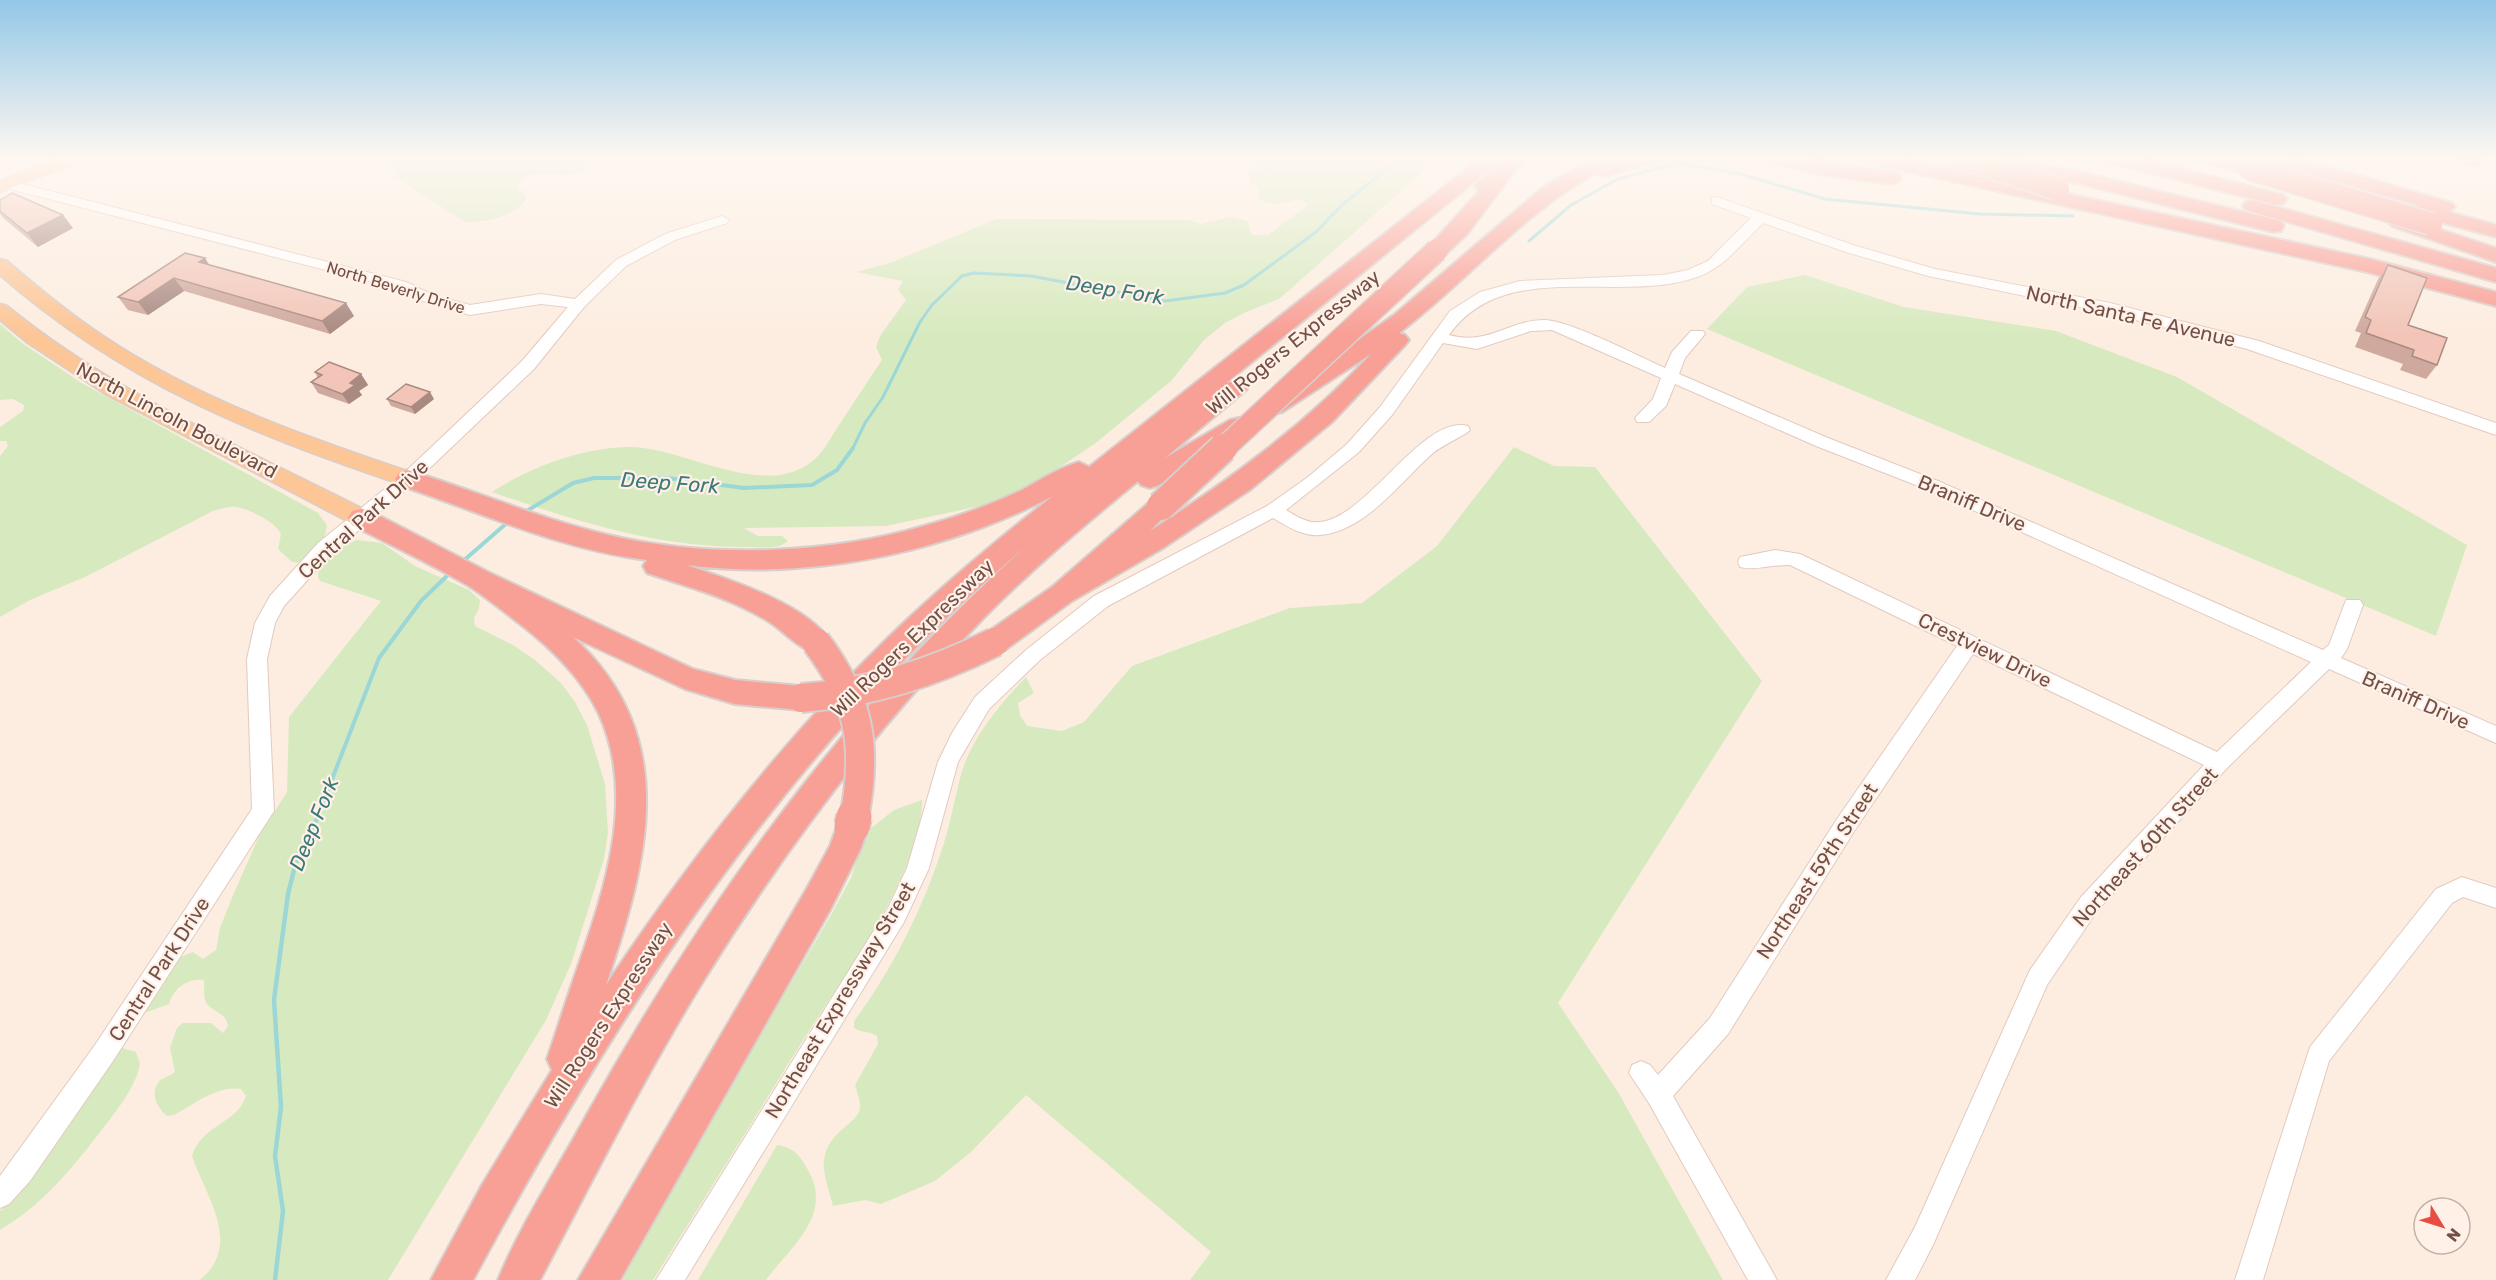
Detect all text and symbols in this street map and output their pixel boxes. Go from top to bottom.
street label: North Beverly Drive [324,257,468,318]
street label: Will Rogers Expressway [1201,264,1385,420]
water label: Deep Fork [1064,269,1167,310]
street label: North Santa Fe Avenue [2024,280,2238,352]
street label: North Lincoln Boulevard [72,357,282,483]
street label: Central Park Drive [293,454,433,584]
water label: Deep Fork [620,467,721,498]
street label: Braniff Drive [1914,469,2030,537]
street label: Will Rogers Expressway [826,554,998,722]
street label: Crestview Drive [1914,607,2056,693]
street label: Braniff Drive [2358,666,2474,734]
street label: Northeast 60th Street [2067,762,2223,931]
water label: Deep Fork [283,772,344,874]
street label: Northeast 59th Street [1751,779,1883,963]
street label: Northeast Expressway Street [760,877,920,1123]
street label: Central Park Drive [103,892,215,1046]
street label: Will Rogers Expressway [539,918,677,1112]
north arrow [2412,1196,2472,1256]
text: N [2442,1225,2464,1245]

